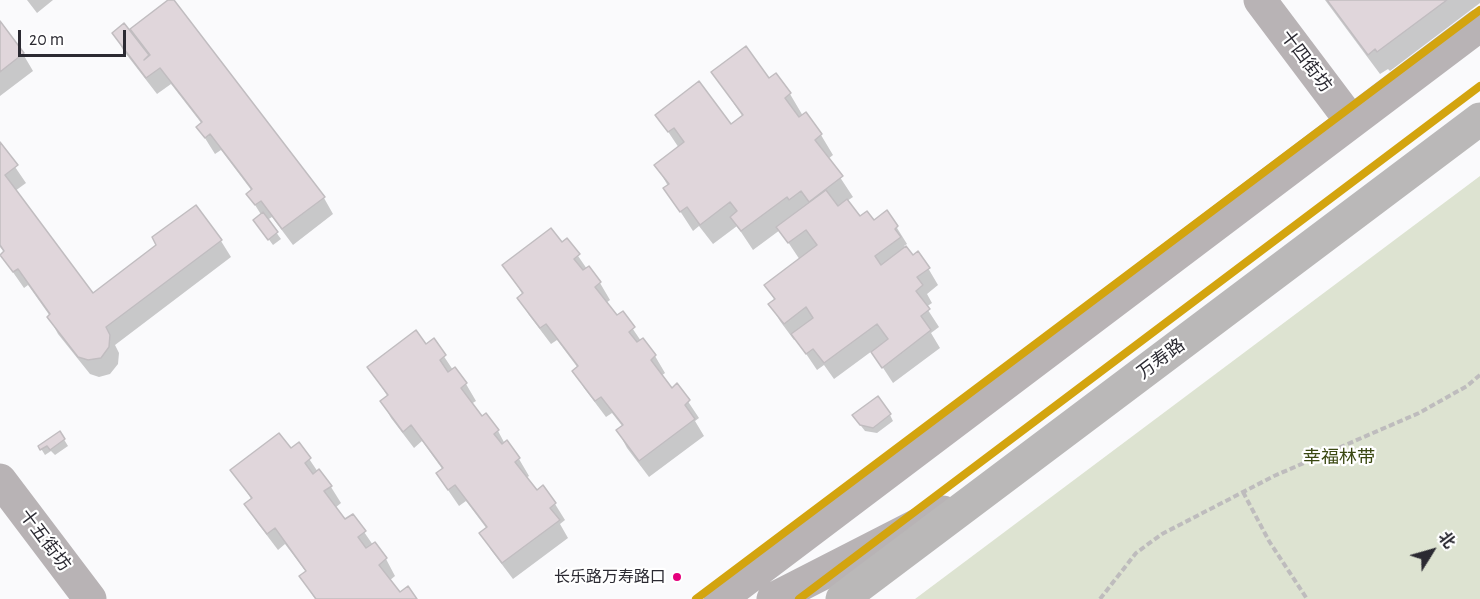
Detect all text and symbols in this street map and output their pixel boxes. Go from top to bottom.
scale bar [21,18,129,56]
street label: 十四街坊 [1276,26,1336,96]
text: 20 m [29,31,64,49]
street label: 万寿路 [1133,334,1189,384]
park label: 幸福林带 [1303,447,1375,469]
street label: 十五街坊 [15,505,75,575]
north arrow [1402,521,1462,581]
text: 北 [1435,529,1458,551]
place label: 长乐路万寿路口 [554,567,666,587]
marker: 长乐路万寿路口 [671,571,683,583]

